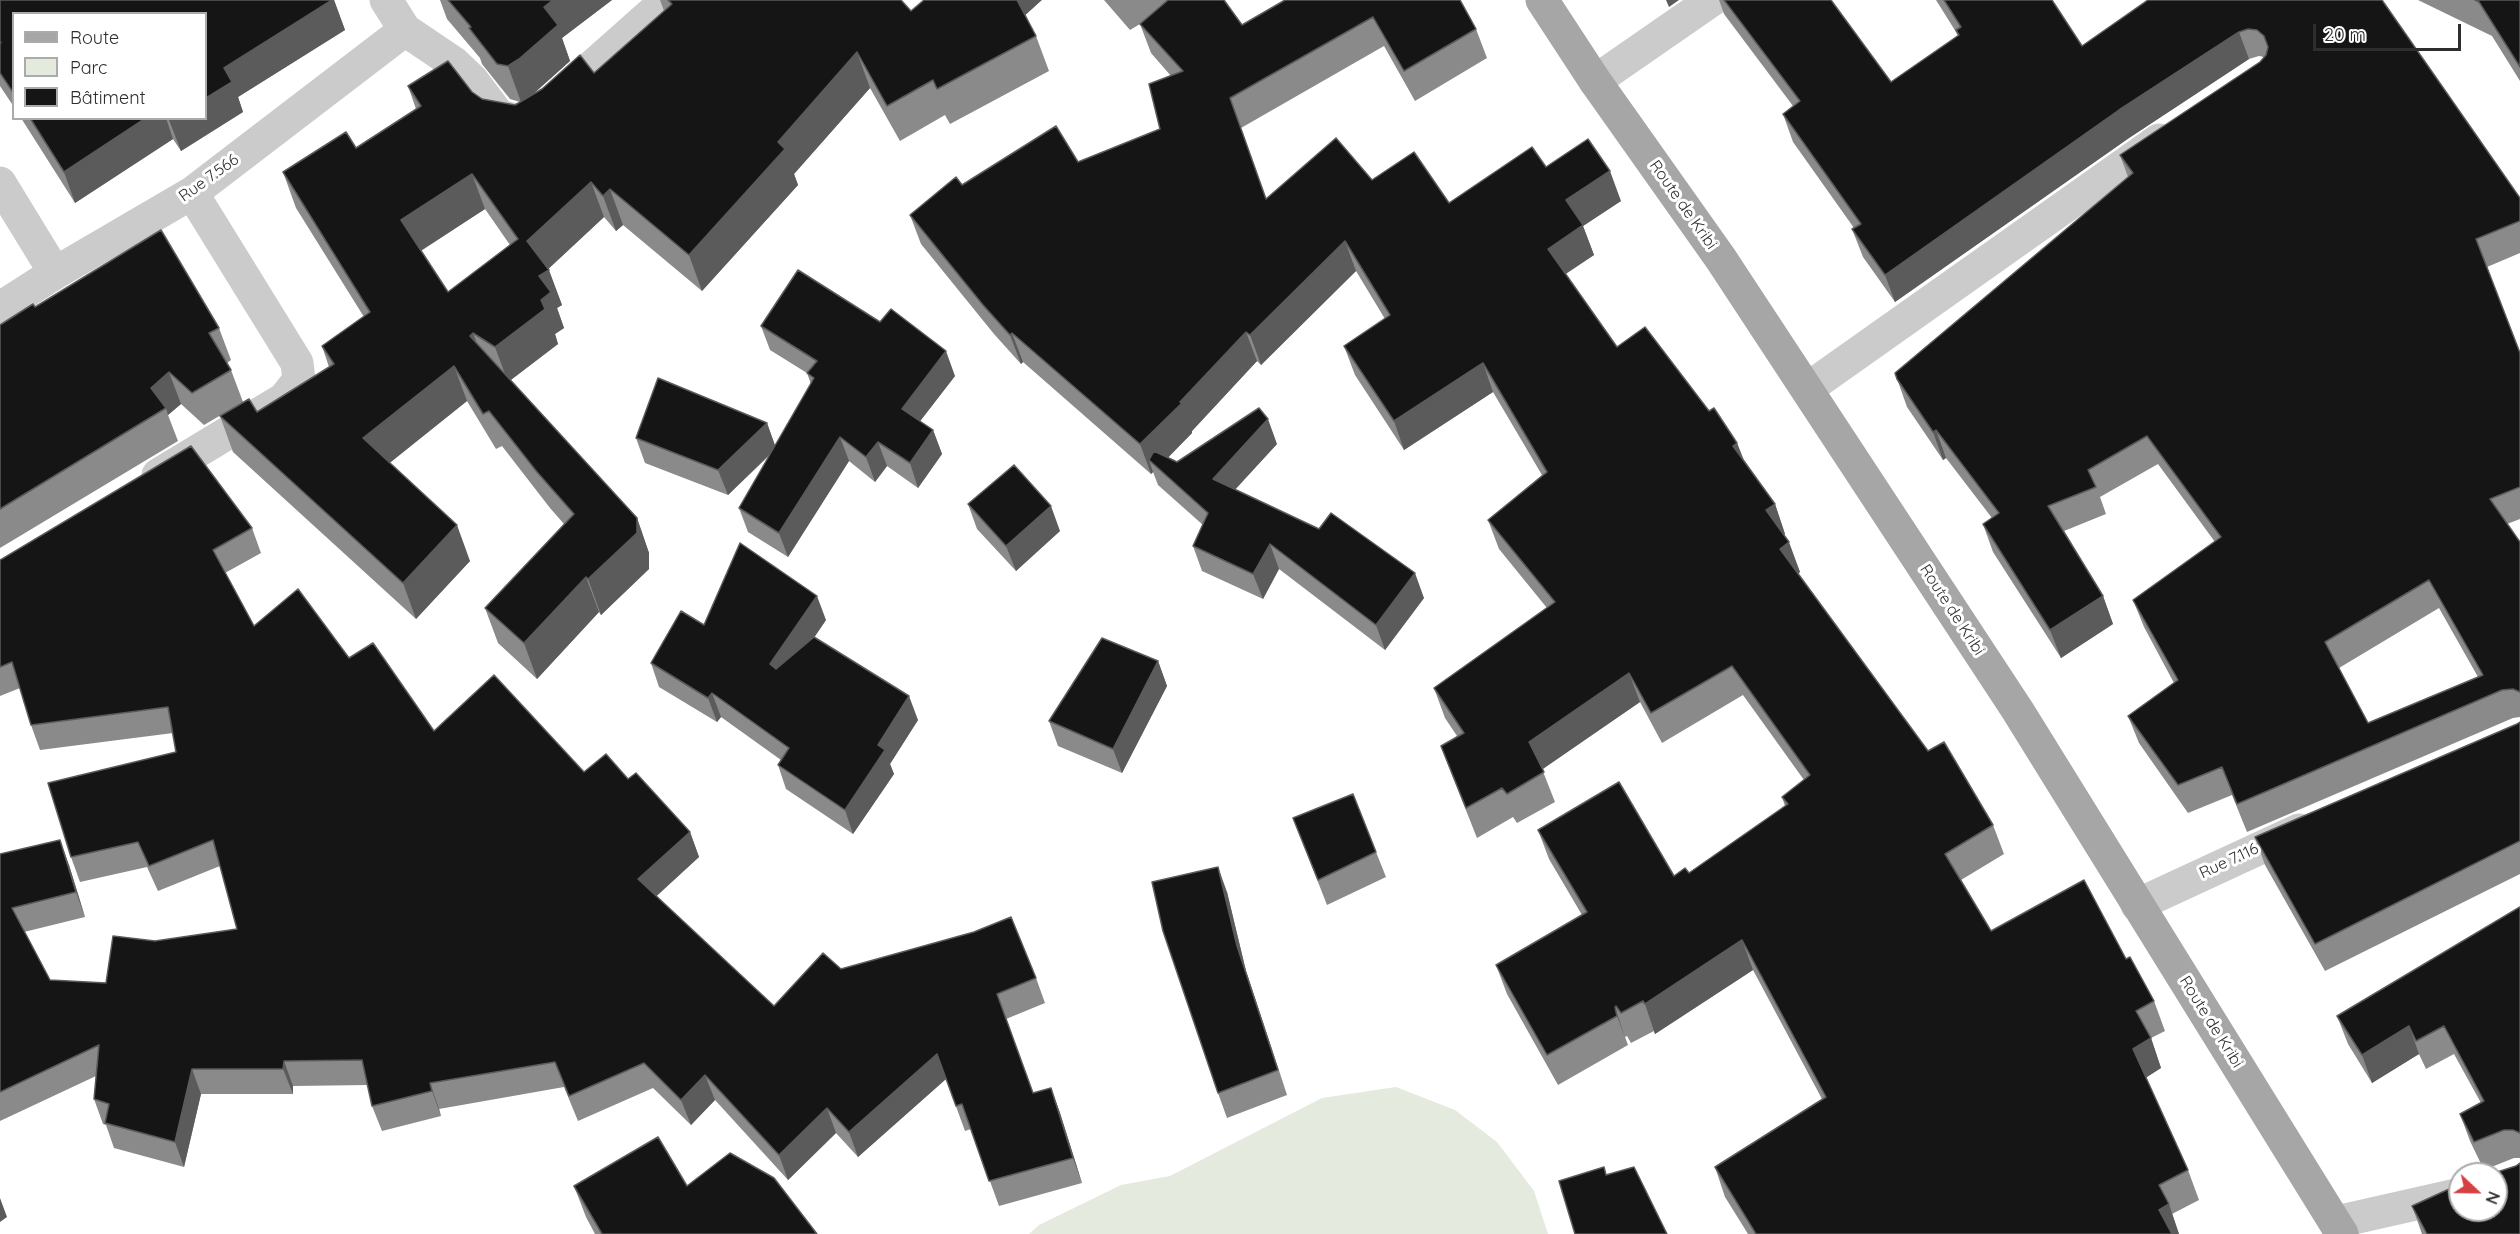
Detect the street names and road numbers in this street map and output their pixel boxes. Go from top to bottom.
street label: Rue 7.566 [175,150,243,206]
street label: Route de Kribi [1645,157,1721,253]
street label: Route de Kribi [1915,561,1989,659]
street label: Rue 7.116 [2196,839,2262,883]
street label: Route de Kribi [2175,973,2247,1071]

